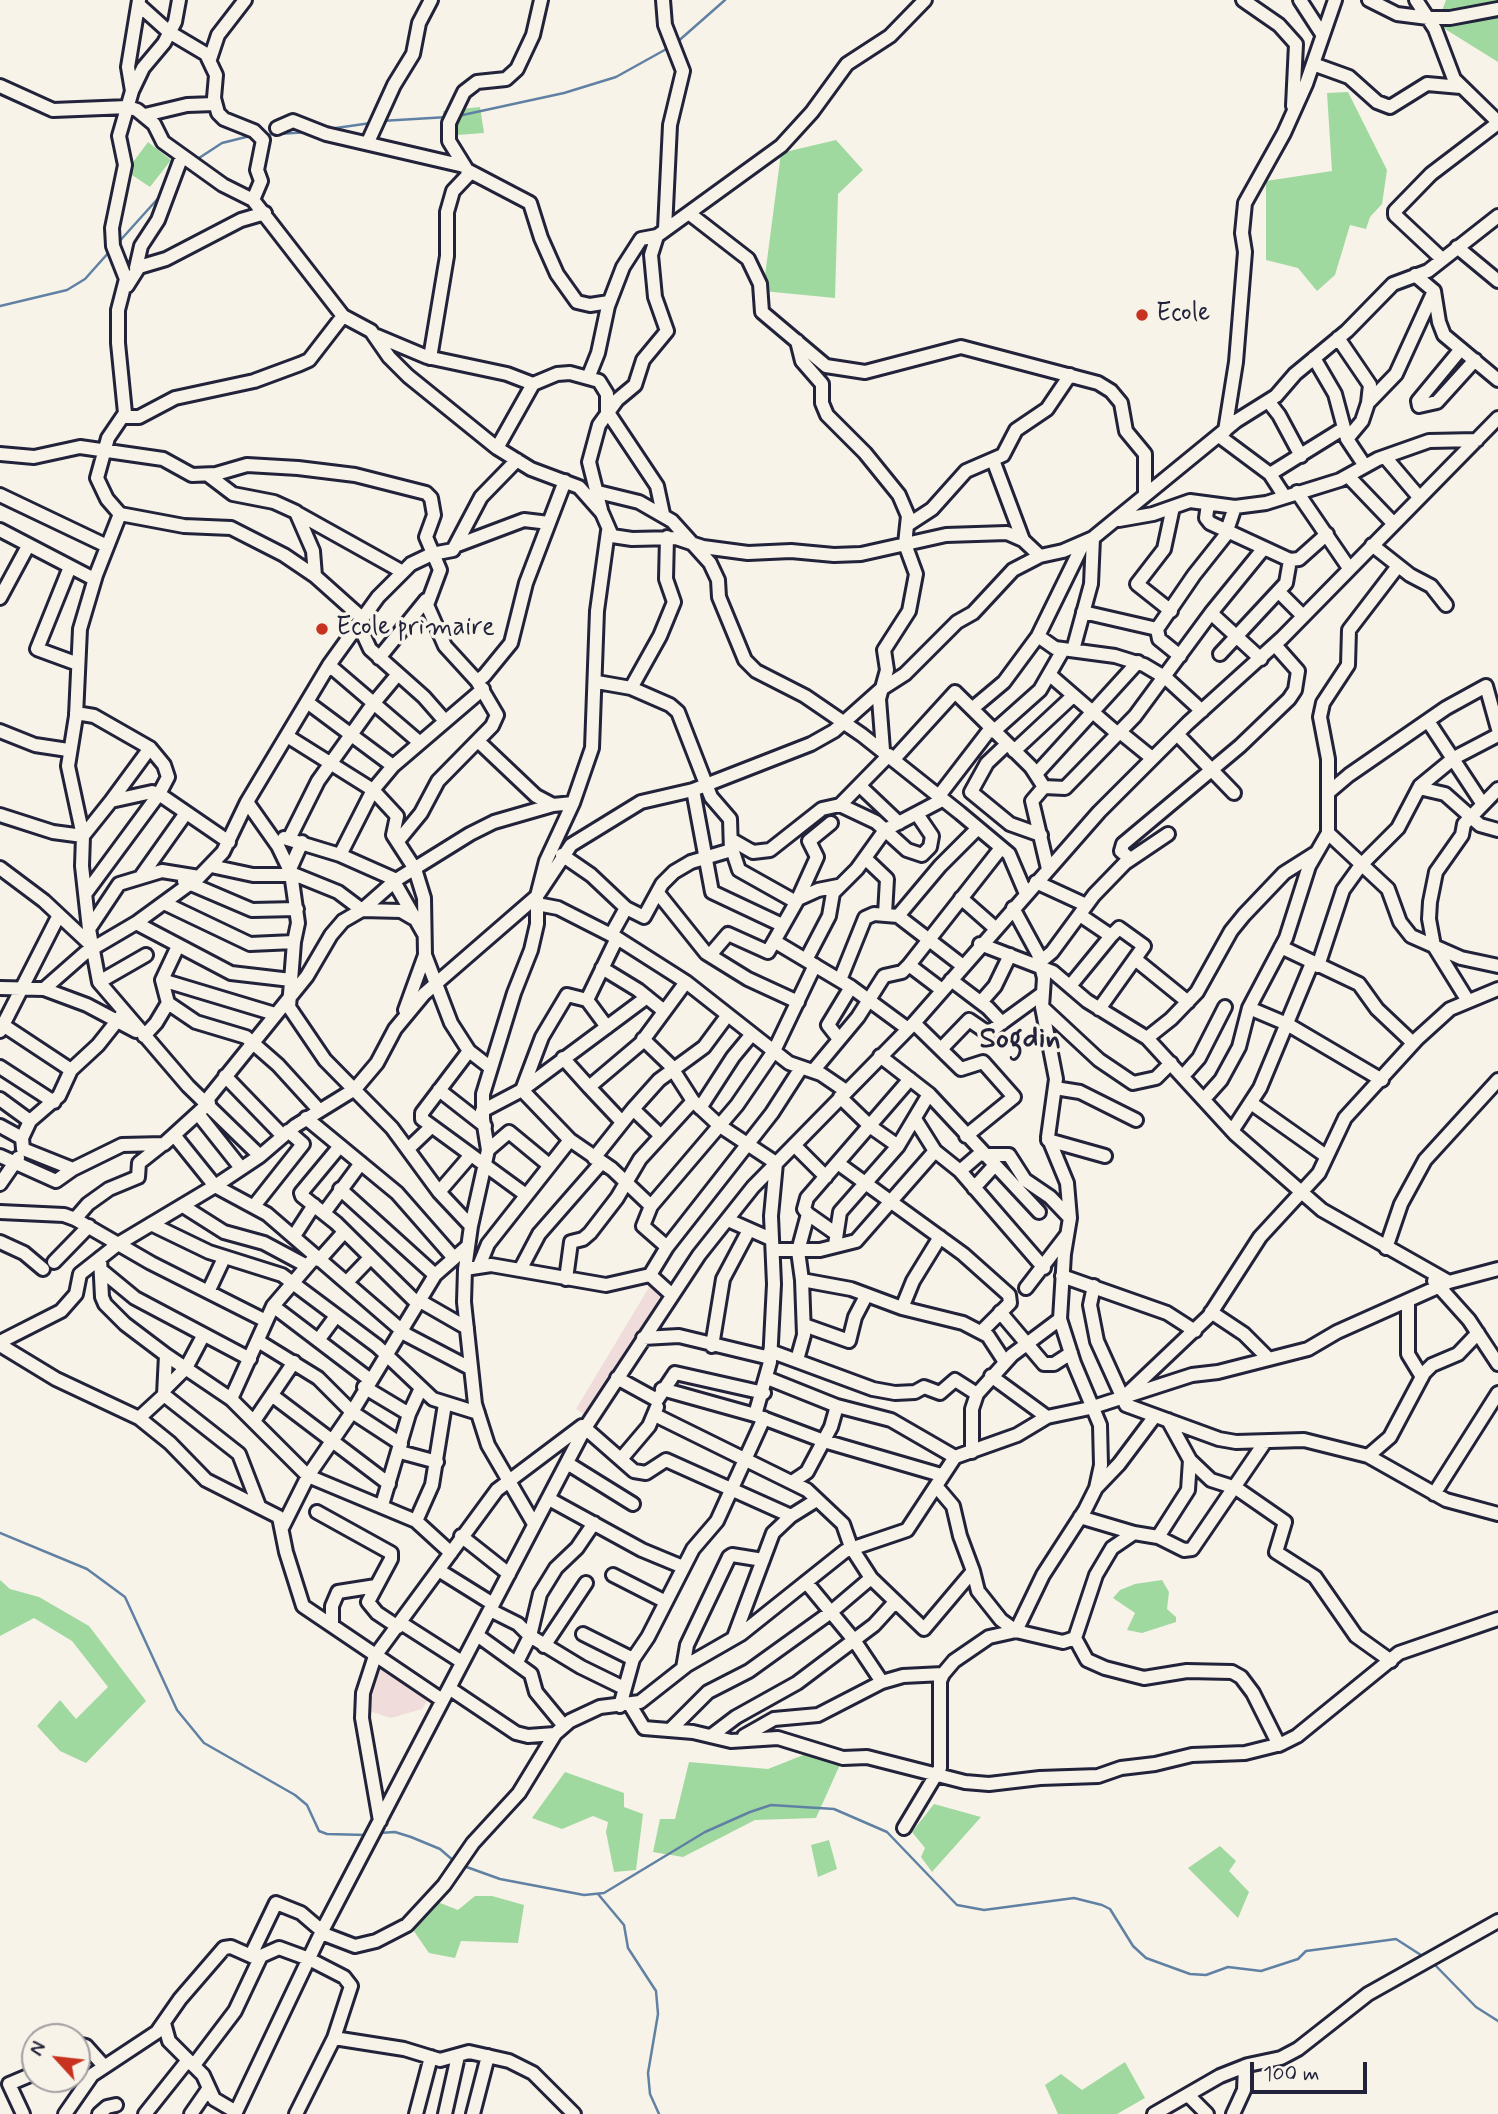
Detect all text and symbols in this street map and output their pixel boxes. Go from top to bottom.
place label: Ecole [1156,299,1210,331]
marker: Ecole [1134,307,1150,323]
place label: Ecole primaire [336,613,495,645]
marker: Ecole primaire [314,621,330,637]
district label: Sogdin [979,1023,1061,1059]
north arrow [21,2023,91,2093]
text: N [25,2038,53,2060]
scale bar [1253,2048,1370,2092]
text: 100 m [1263,2060,1319,2088]

